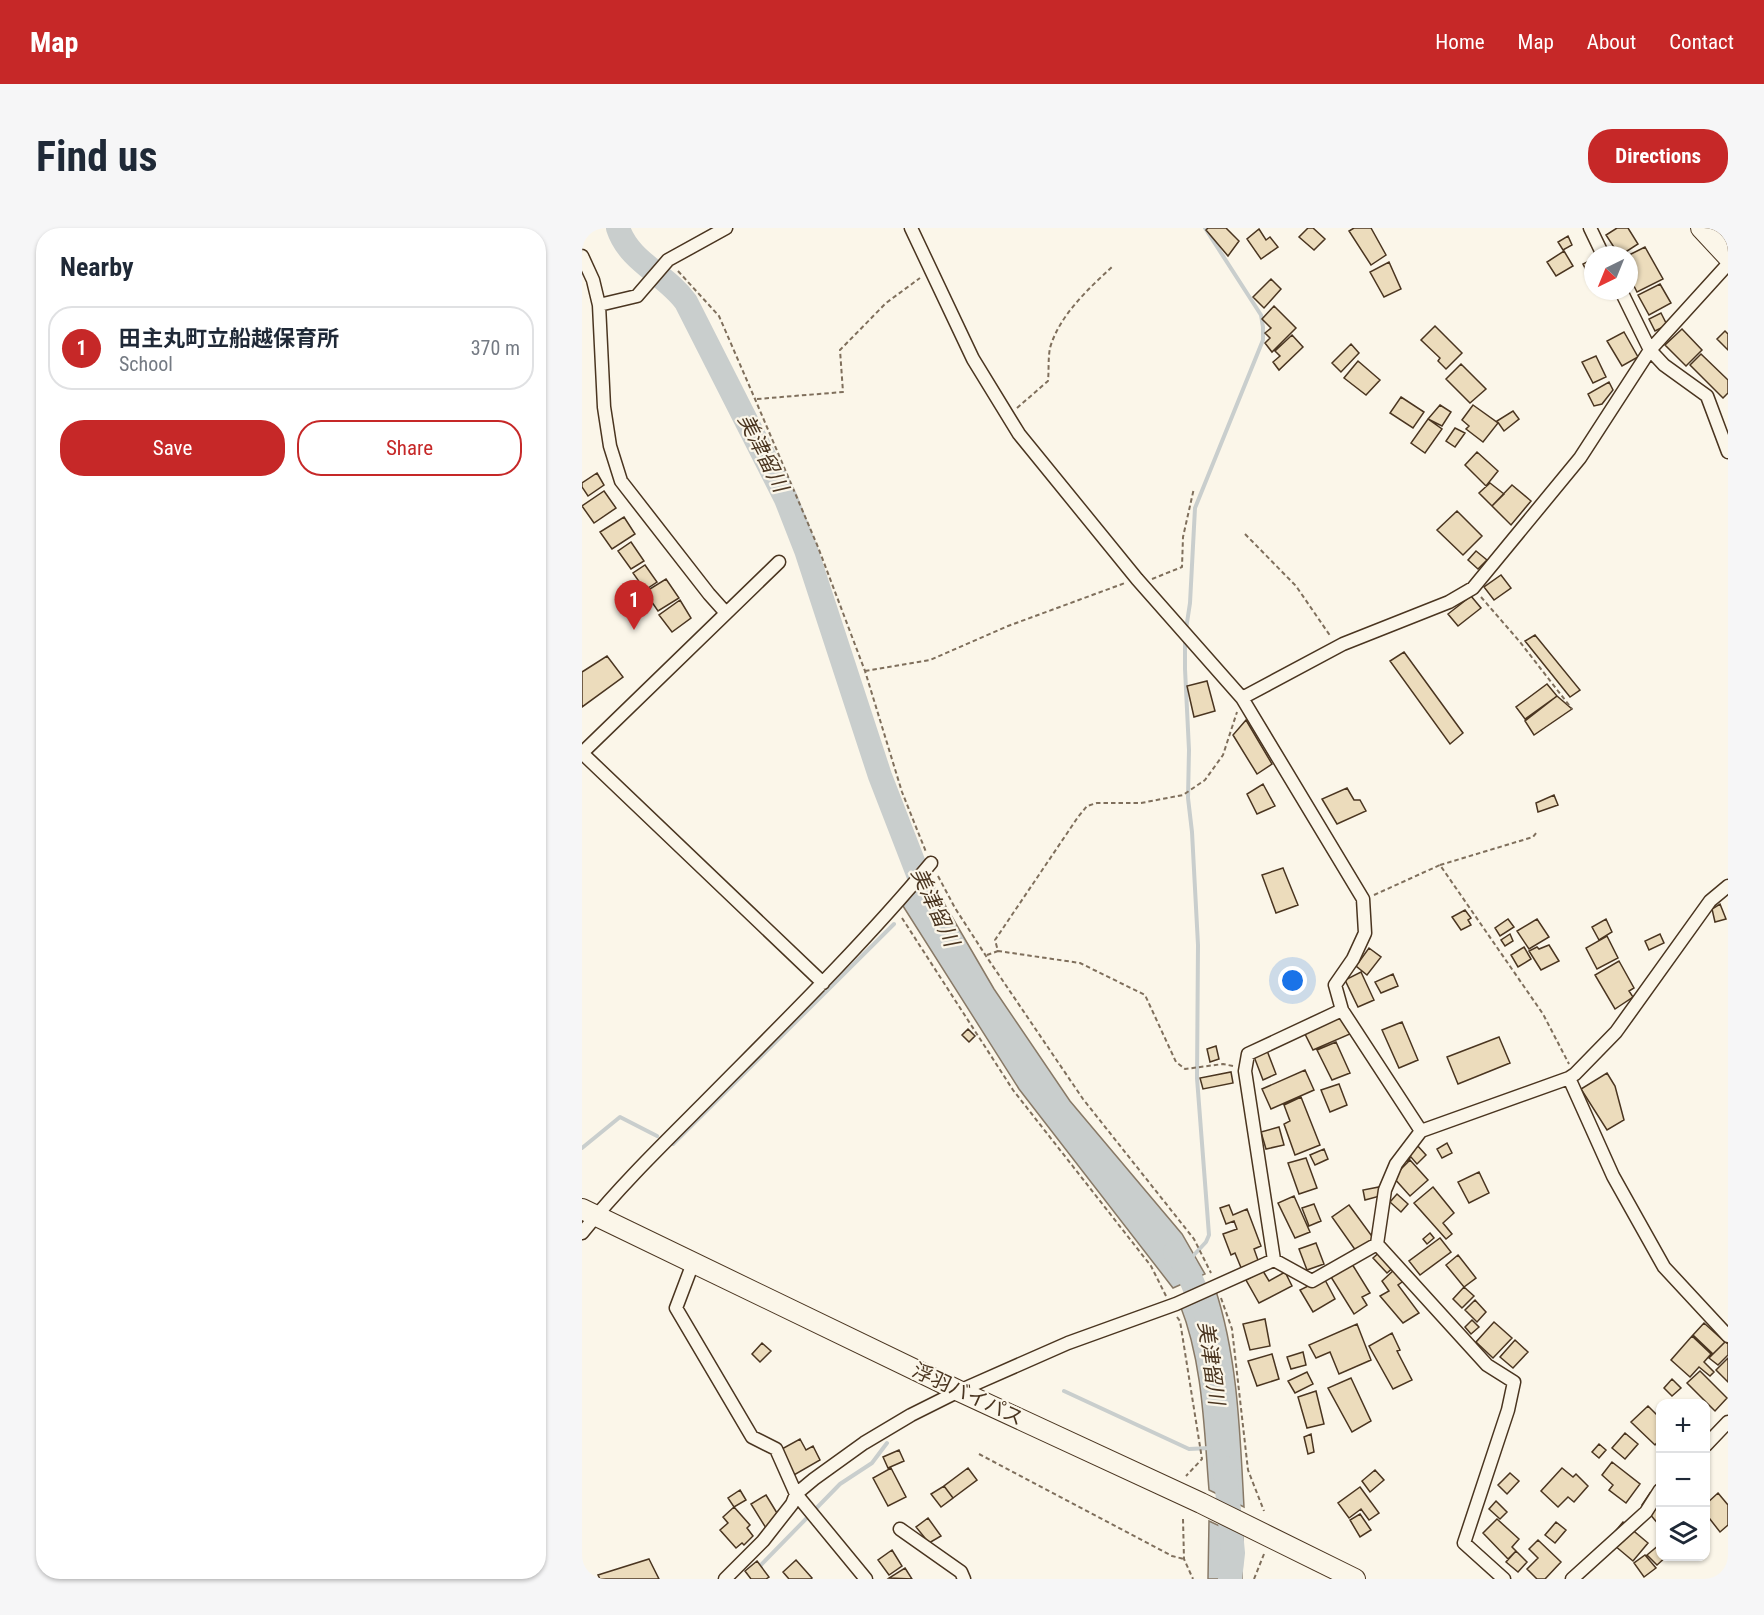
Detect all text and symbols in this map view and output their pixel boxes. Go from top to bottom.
text: Map [30,26,78,59]
text: Home [1435,30,1485,54]
text: Map [1518,30,1554,54]
text: About [1587,30,1636,54]
text: Contact [1669,30,1734,54]
button: Directions [1588,129,1728,183]
text: Find us [36,132,157,181]
north arrow [1584,246,1638,300]
text: Nearby [60,252,134,282]
text: 田主丸町立船越保育所 [119,326,339,351]
text: 1 [76,336,87,360]
text: 370 m [471,336,520,360]
text: School [119,352,173,376]
water label: 美津留川 [733,410,794,498]
button: Save [60,420,285,476]
button: Share [297,420,522,476]
pin: 1 [614,580,654,630]
water label: 美津留川 [906,864,964,952]
your location [1278,966,1307,995]
water label: 美津留川 [1193,1320,1229,1408]
street label: 浮羽バイパス [909,1358,1027,1430]
map controls [1656,1399,1710,1561]
button: + [1656,1399,1710,1453]
button: − [1656,1453,1710,1507]
button: layers [1656,1507,1710,1561]

